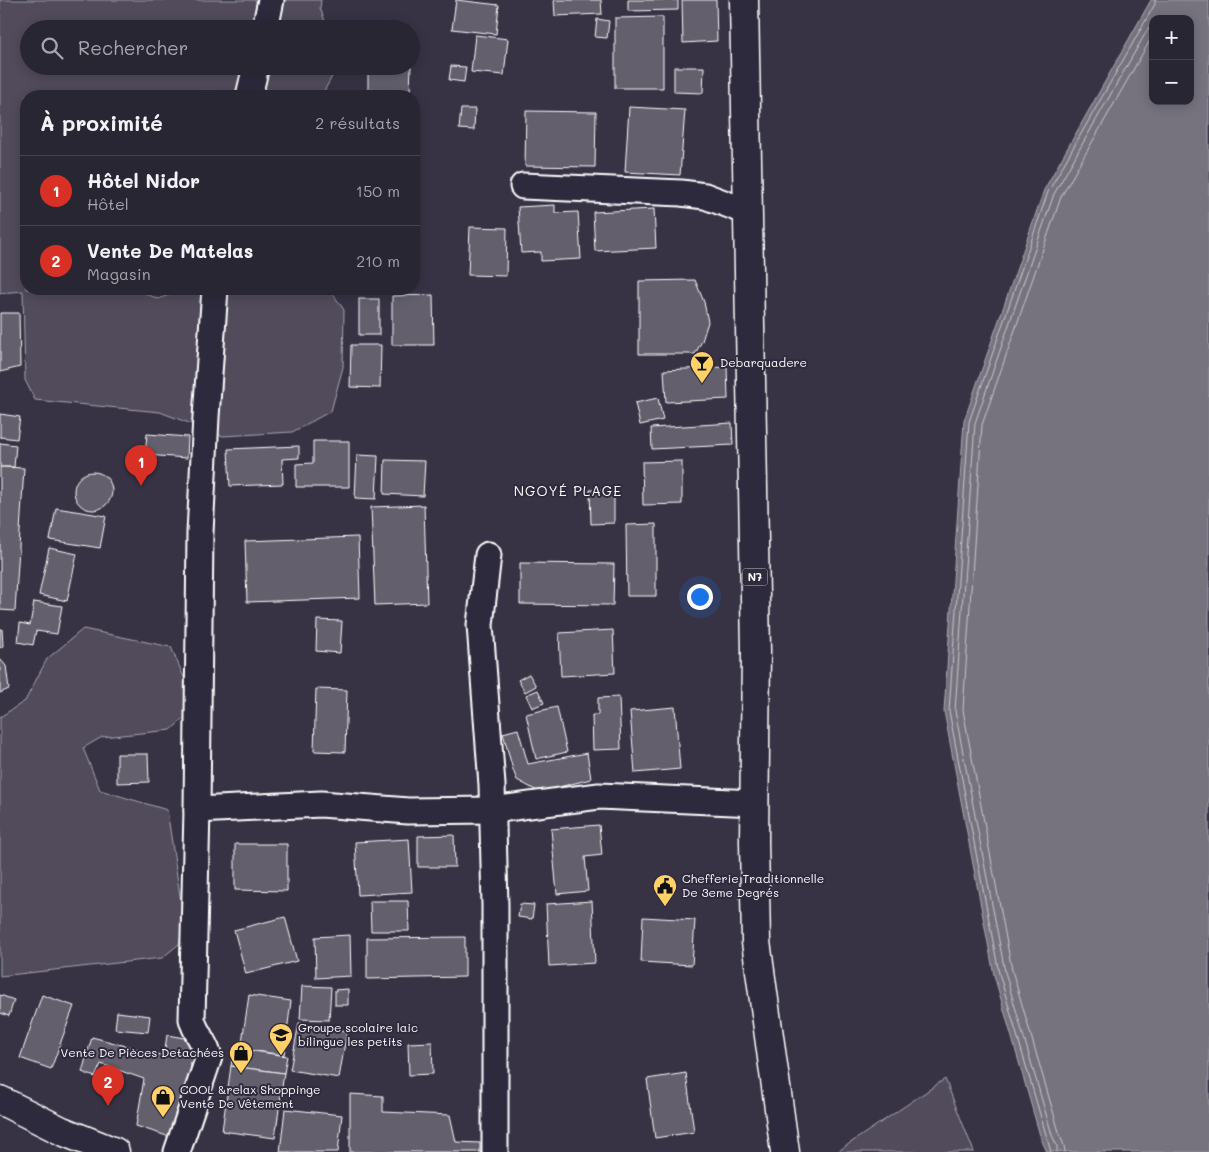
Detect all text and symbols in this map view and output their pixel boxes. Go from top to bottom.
map controls [1149,15,1194,105]
button: + [1149,15,1194,60]
search box [20,20,420,75]
icon: search [38,34,66,62]
text: Rechercher [78,35,188,60]
button: − [1149,60,1194,105]
text: À proximité [40,109,163,136]
text: 2 résultats [315,112,400,133]
text: Hôtel Nidor [87,168,200,193]
text: 1 [52,180,60,201]
text: 150 m [356,180,400,201]
text: Hôtel [87,193,129,214]
text: Vente De Matelas [87,238,253,263]
text: 2 [52,250,60,271]
text: 210 m [356,250,400,271]
text: Magasin [87,263,151,284]
bar icon: Debarquadere [689,350,715,384]
place label: Debarquadere [720,354,807,370]
pin: 1 [125,445,157,486]
district label: NGOYÉ PLAGE [514,481,622,500]
road number: N7 [742,568,768,586]
your location [687,584,713,610]
place label: Chefferie Traditionnelle De 3eme Degrés [682,870,824,900]
public building icon: Chefferie Traditionnelle De 3eme Degrés [652,873,678,907]
place label: Groupe scolaire laic bilingue les petits [298,1019,418,1049]
school or university icon: Groupe scolaire laic bilingue les petits [268,1022,294,1056]
shop icon: Vente De Pièces Detachées [228,1040,254,1074]
place label: Vente De Pièces Detachées [61,1044,224,1060]
pin: 2 [92,1065,124,1106]
place label: COOL &relax Shoppinge Vente De Vêtement [180,1081,320,1111]
shop icon: COOL &relax Shoppinge Vente De Vêtement [150,1084,176,1118]

